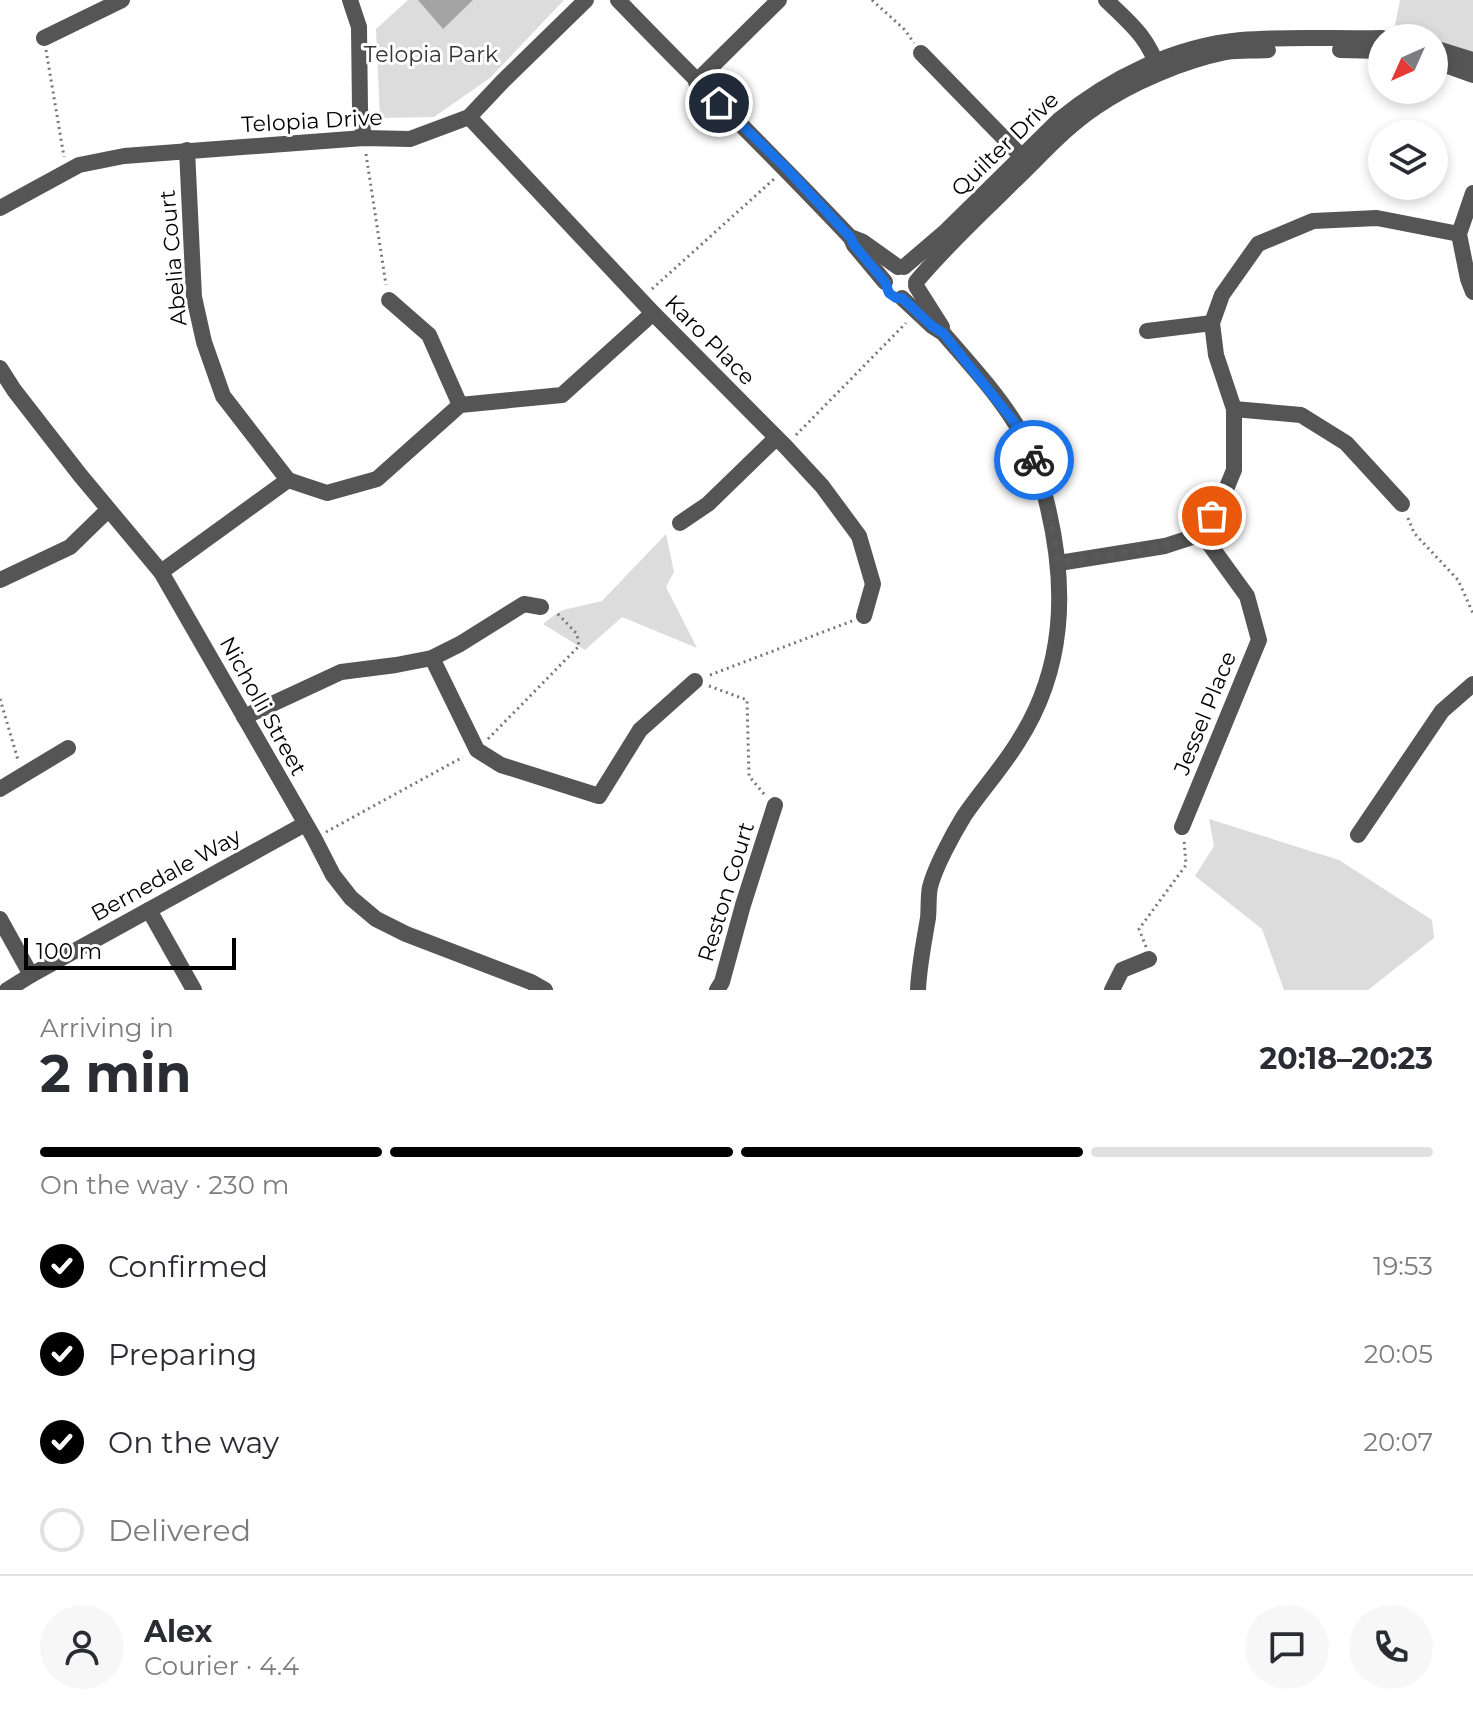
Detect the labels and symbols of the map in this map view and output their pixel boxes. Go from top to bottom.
north arrow [1368,24,1448,104]
park label: Telopia Park [364,41,499,68]
pin [685,69,753,137]
street label: Quilter Drive [946,86,1064,202]
street label: Telopia Drive [241,104,383,138]
street label: Abelia Court [154,189,192,327]
street label: Karo Place [659,289,761,391]
courier [994,420,1074,500]
pin [1178,482,1246,550]
street label: Nicholli Street [214,632,312,780]
street label: Jessel Place [1168,647,1242,780]
street label: Reston Court [692,819,760,965]
street label: Bernedale Way [86,823,246,927]
scale bar [24,934,236,970]

